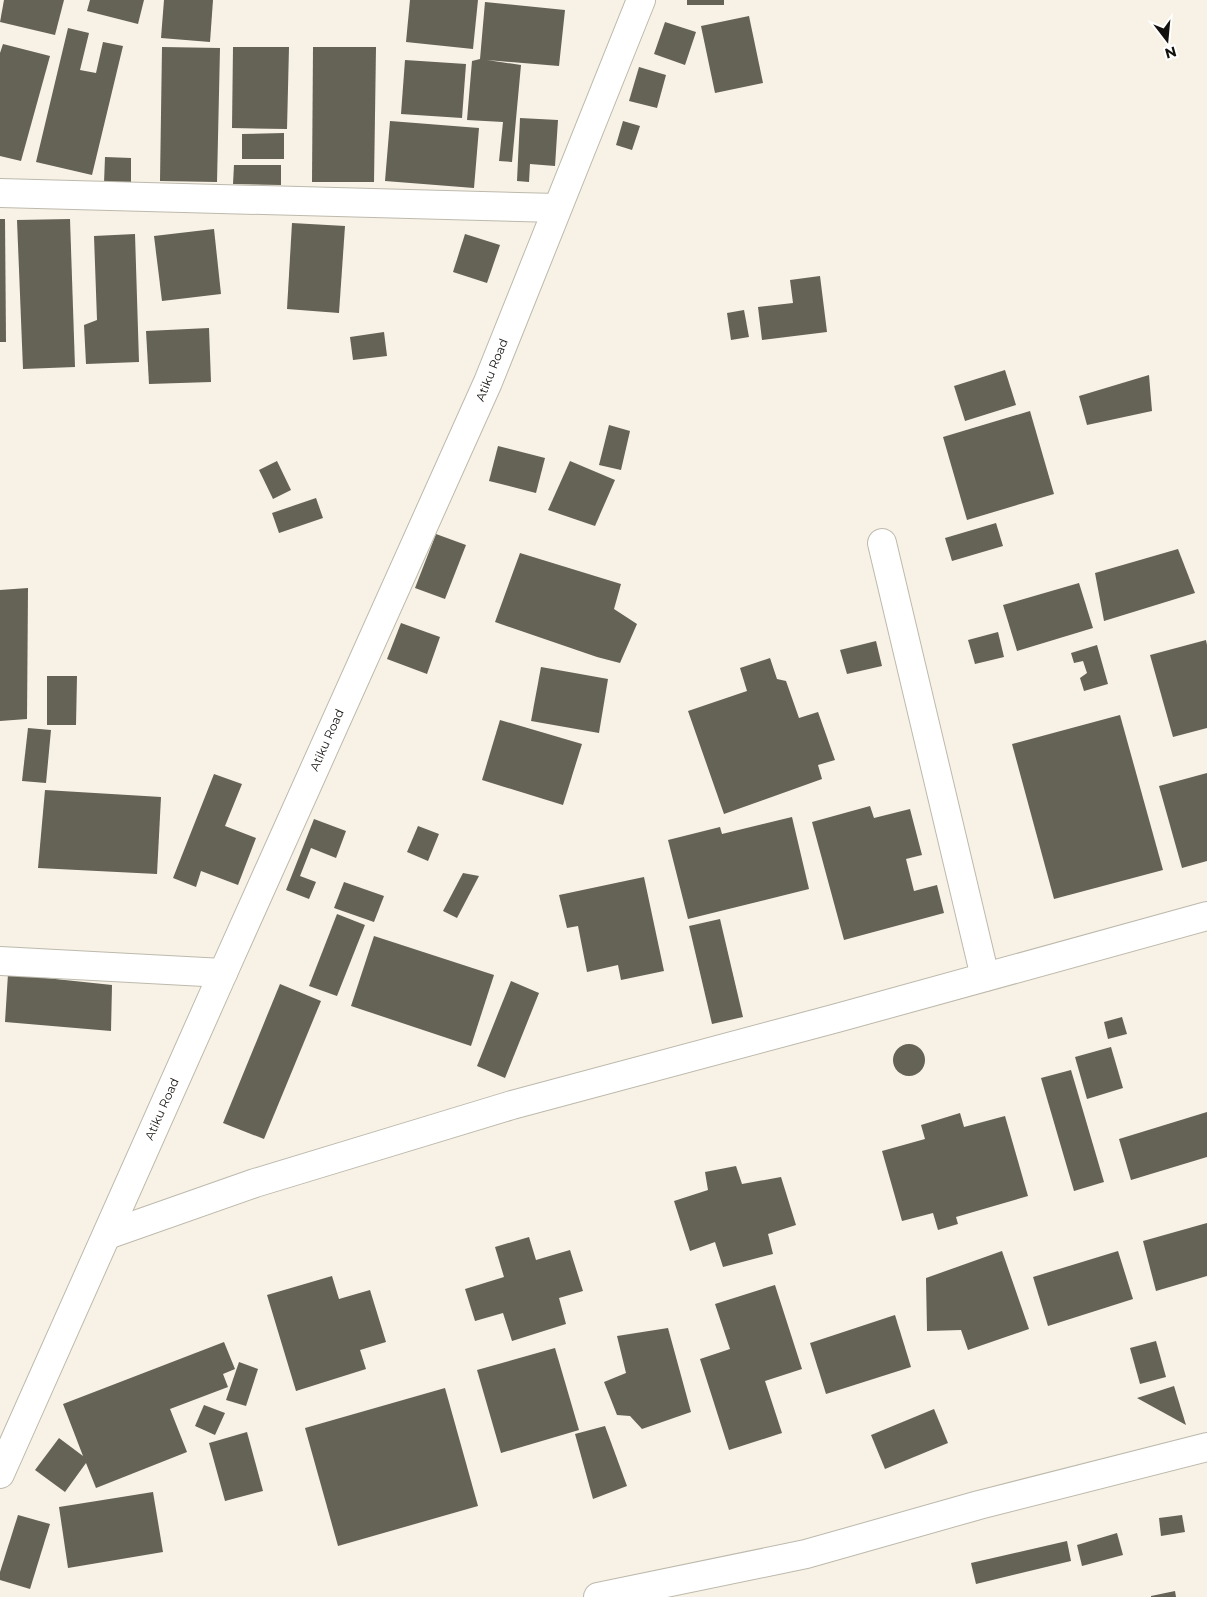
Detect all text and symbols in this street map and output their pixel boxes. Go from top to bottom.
north arrow [1142,15,1192,65]
text: N [1163,42,1179,63]
street label: Atiku Road [472,336,511,403]
street label: Atiku Road [306,706,347,773]
street label: Atiku Road [141,1075,182,1142]

